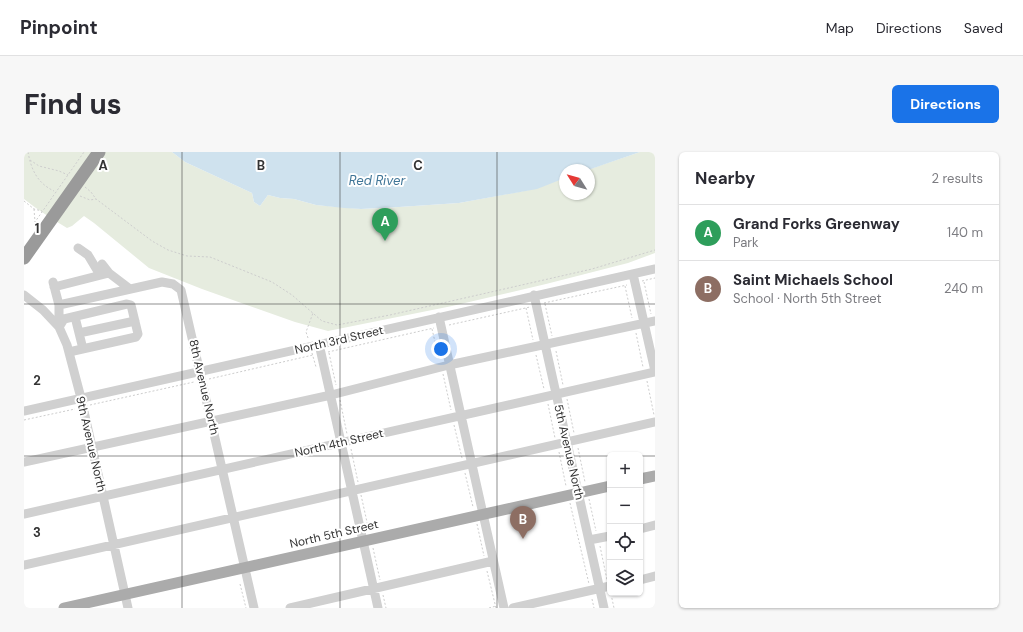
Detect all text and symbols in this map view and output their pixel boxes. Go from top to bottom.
text: Pinpoint [20,15,98,40]
text: Map [826,19,854,37]
text: Directions [876,19,942,37]
text: Saved [964,19,1003,37]
button: Directions [892,85,999,123]
text: Find us [24,86,122,123]
text: A [98,157,108,174]
text: B [257,157,265,174]
text: C [413,157,423,174]
north arrow [559,164,595,200]
text: Nearby [695,167,755,189]
text: 2 results [932,170,983,187]
water label: Red River [349,172,406,189]
pin: A [372,208,398,241]
text: Grand Forks Greenway [733,214,900,234]
text: 1 [35,220,39,237]
text: A [703,224,713,241]
text: 140 m [947,224,983,241]
text: Park [733,234,759,251]
text: Saint Michaels School [733,270,893,290]
text: B [704,280,712,297]
text: 240 m [944,280,983,297]
text: School · North 5th Street [733,290,882,307]
street label: North 3rd Street [293,322,385,358]
street label: 8th Avenue North [185,338,223,436]
your location [431,339,451,359]
text: 2 [33,372,41,389]
street label: 9th Avenue North [72,395,110,494]
street label: 5th Avenue North [550,403,588,501]
street label: North 4th Street [293,425,385,461]
map controls [607,452,643,596]
button: + [607,452,643,488]
button: − [607,488,643,524]
pin: B [510,506,536,539]
street label: North 5th Street [288,516,380,552]
text: 3 [33,524,41,541]
button: locate [607,524,643,560]
button: layers [607,560,643,596]

